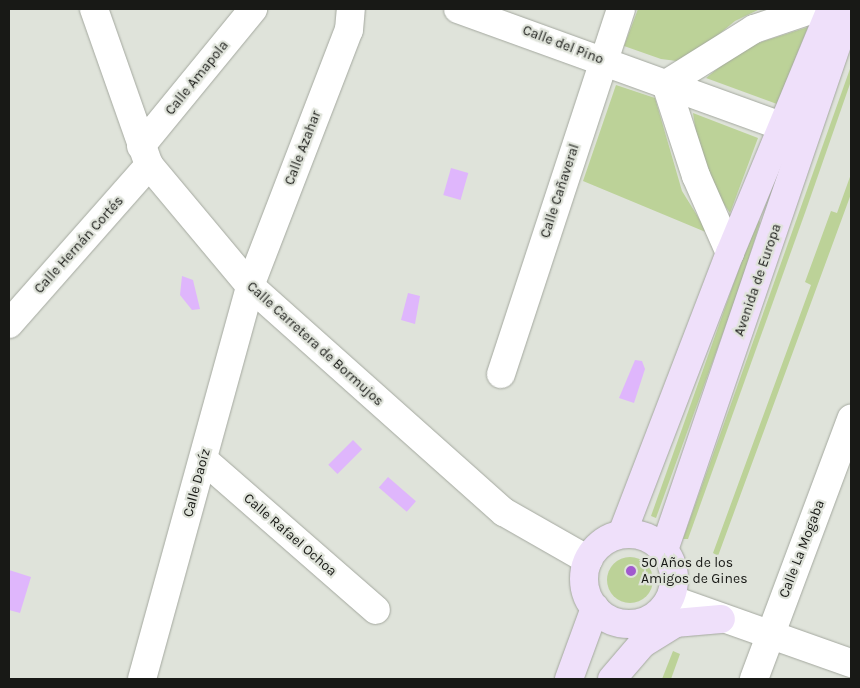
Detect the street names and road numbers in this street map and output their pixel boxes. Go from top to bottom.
street label: Calle del Pino [520,22,606,68]
street label: Calle Amapola [162,37,232,119]
street label: Calle Azahar [281,108,325,188]
street label: Calle Cañaveral [537,142,583,240]
street label: Calle Hernán Cortés [31,193,127,297]
street label: Avenida de Europa [731,222,785,338]
street label: Calle Carretera de Bormujos [243,278,387,410]
street label: Calle Daoíz [180,447,214,519]
street label: Calle Rafael Ochoa [240,490,340,580]
street label: Calle La Mogaba [776,498,828,600]

